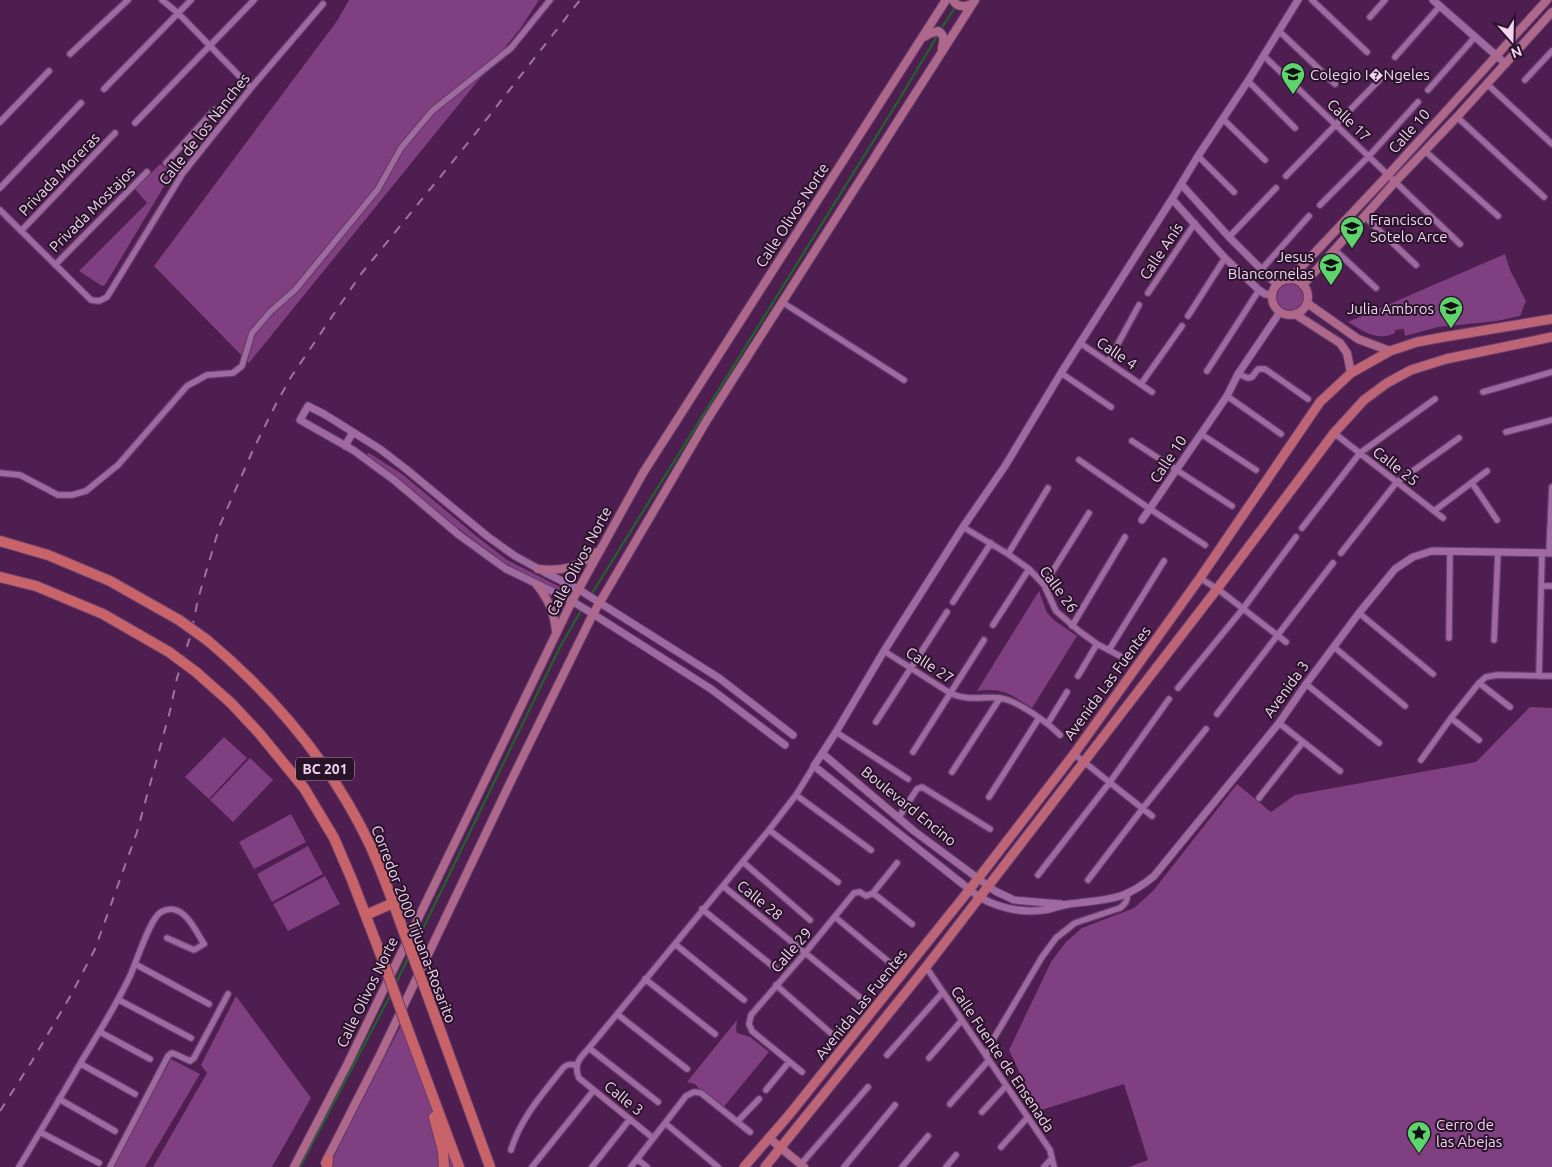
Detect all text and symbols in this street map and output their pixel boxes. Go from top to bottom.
north arrow [1487,15,1537,65]
text: N [1509,43,1524,62]
school or university icon: Colegio I�Ngeles [1280,61,1306,95]
place label: Colegio I�Ngeles [1310,66,1430,83]
street label: Calle de los Nanches [155,70,253,188]
street label: Calle 17 [1324,95,1374,145]
street label: Calle 10 [1385,105,1433,157]
street label: Privada Moreras [15,129,103,219]
street label: Calle Olivos Norte [752,160,832,270]
street label: Privada Mostajos [46,163,138,255]
place label: Francisco Sotelo Arce [1370,211,1448,245]
school or university icon: Francisco Sotelo Arce [1339,215,1365,249]
street label: Calle Anís [1136,219,1186,283]
place label: Jesus Blancornelas [1228,248,1314,282]
school or university icon: Jesus Blancornelas [1318,252,1344,286]
school or university icon: Julia Ambros [1438,295,1464,329]
place label: Julia Ambros [1347,300,1434,317]
street label: Calle 4 [1094,333,1140,373]
street label: Calle 10 [1146,432,1190,486]
street label: Calle 25 [1370,443,1422,489]
street label: Calle Olivos Norte [543,504,615,618]
street label: Calle 26 [1036,562,1082,616]
street label: Avenida Las Fuentes [1060,623,1154,743]
street label: Calle 27 [903,643,957,687]
street label: Avenida 3 [1260,657,1312,721]
road number: BC 201 [296,758,354,781]
street label: Boulevard Encino [858,763,960,849]
street label: Corredor 2000 Tijuana-Rosarito [368,823,460,1025]
street label: Calle 28 [734,877,786,923]
street label: Calle 29 [767,924,815,976]
street label: Calle Olivos Norte [333,934,401,1050]
street label: Avenida Las Fuentes [812,946,910,1062]
street label: Calle Fuente de Ensenada [948,983,1058,1135]
street label: Calle 3 [601,1077,647,1119]
place label: Cerro de las Abejas [1436,1116,1502,1150]
place icon: Cerro de las Abejas [1406,1120,1432,1154]

